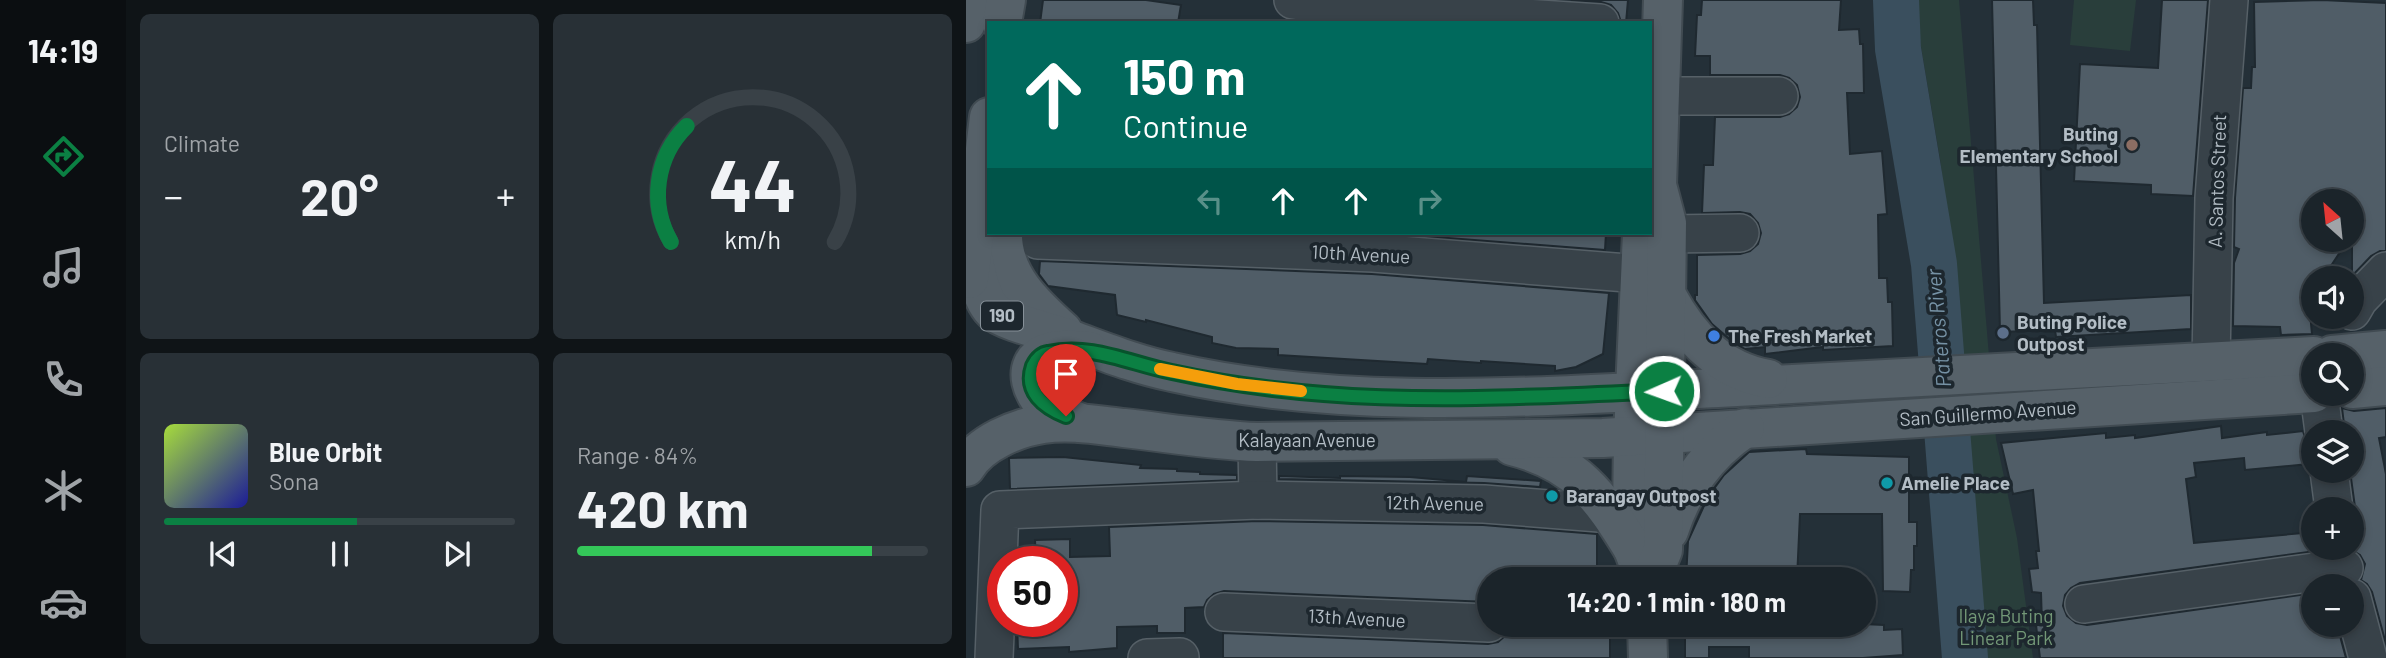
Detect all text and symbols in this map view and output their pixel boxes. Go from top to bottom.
text: 14:19 [28,31,98,69]
text: 150 m [1123,46,1245,105]
icon: ahead [1008,49,1099,140]
text: Continue [1123,106,1248,144]
street label: A. Santos Street [2203,114,2230,248]
place label: Buting Elementary School [1960,122,2118,167]
text: Climate [164,129,240,157]
icon: directions [39,132,88,181]
marker: Buting Elementary School [2124,137,2140,153]
text: 44 [708,140,797,228]
text: 20° [300,164,379,226]
text: − [164,172,183,218]
text: + [496,172,515,218]
icon: left [1191,182,1229,220]
icon: ahead [1264,182,1302,220]
icon: ahead [1337,182,1375,220]
icon: right [1410,182,1448,220]
north arrow [2301,189,2364,252]
map controls [2301,189,2364,637]
text: km/h [724,224,781,254]
street label: 10th Avenue [1311,239,1411,268]
icon: music [39,243,88,292]
button: sound [2301,266,2364,329]
water label: Pateros River [1920,267,1955,388]
road number: 190 [981,302,1023,330]
place label: Buting Police Outpost [2017,310,2127,355]
place label: The Fresh Market [1728,324,1872,347]
marker: Buting Police Outpost [1995,325,2011,341]
marker: The Fresh Market [1706,328,1722,344]
button: search [2301,343,2364,406]
pin [1036,344,1096,416]
position arrow [1627,354,1701,428]
icon: phone [39,355,88,404]
icon: arrive [1047,355,1085,393]
street label: San Guillermo Avenue [1899,395,2077,430]
button: layers [2301,420,2364,483]
street label: Kalayaan Avenue [1238,428,1376,451]
text: Blue Orbit [269,436,382,467]
text: Range · 84% [577,441,698,469]
icon: climate [39,466,88,515]
text: Sona [269,467,319,495]
place label: Amelie Place [1901,471,2010,494]
marker: Amelie Place [1879,475,1895,491]
text: 420 km [577,476,749,538]
place label: Barangay Outpost [1566,484,1716,507]
marker: Barangay Outpost [1544,488,1560,504]
street label: 12th Avenue [1386,490,1484,515]
button: + [2301,497,2364,560]
icon: previous [204,535,242,573]
icon: pause [321,535,359,573]
icon: next [438,535,476,573]
speed limit sign: 50 [987,546,1078,637]
button: − [2301,574,2364,637]
icon: car [39,578,88,627]
text: 14:20 · 1 min · 180 m [1567,586,1786,617]
street label: 13th Avenue [1308,603,1406,632]
park label: Ilaya Buting Linear Park [1959,604,2053,649]

